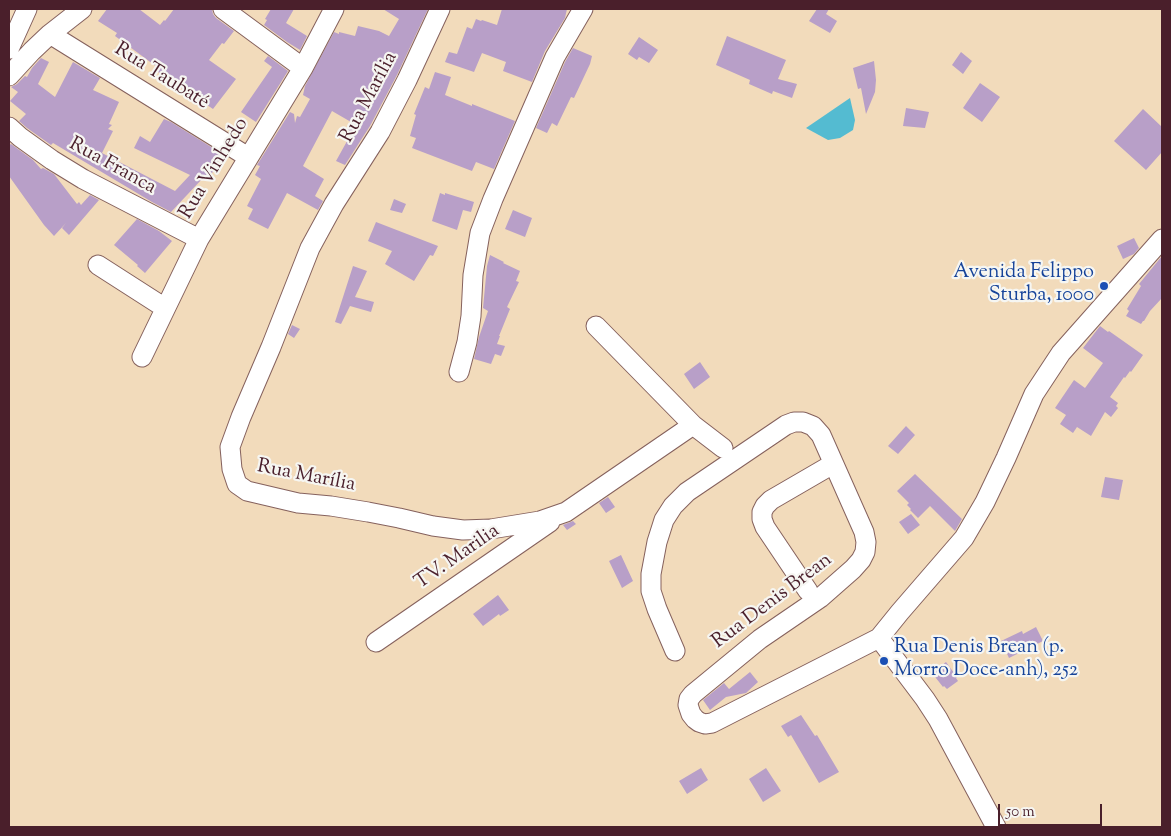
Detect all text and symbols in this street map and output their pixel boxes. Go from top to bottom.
street label: Rua Taubaté [109,38,213,116]
street label: Rua Marília [336,48,404,148]
street label: Rua Vinhedo [175,114,255,224]
street label: Rua Franca [64,133,160,201]
place label: Avenida Felippo Sturba, 1000 [953,262,1094,309]
marker: Avenida Felippo Sturba, 1000 [1098,280,1110,292]
street label: Rua Marília [255,456,357,498]
street label: TV. Marilia [411,520,505,596]
street label: Rua Denis Brean [708,549,838,655]
place label: Rua Denis Brean (p. Morro Doce-anh), 252 [894,637,1078,684]
marker: Rua Denis Brean (p. Morro Doce-anh), 252 [878,655,890,667]
scale bar [1001,794,1105,826]
text: 50 m [1006,802,1035,823]

